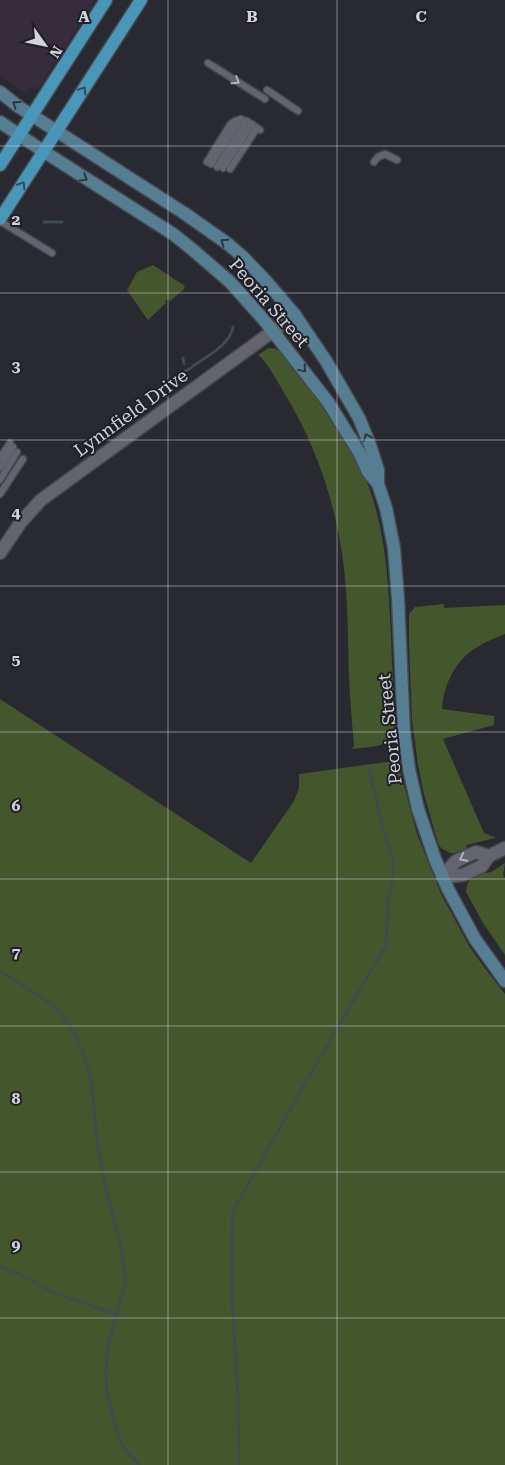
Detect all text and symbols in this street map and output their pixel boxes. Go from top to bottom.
text: A [78,7,90,26]
text: B [246,7,258,26]
text: C [415,7,427,26]
north arrow [20,20,70,70]
text: N [46,43,66,61]
one-way arrow [231,75,240,84]
one-way arrow [77,86,86,95]
one-way arrow [12,101,21,110]
one-way arrow [79,171,88,181]
one-way arrow [15,182,25,191]
text: 2 [12,210,21,229]
one-way arrow [221,239,230,248]
street label: Peoria Street [225,254,314,352]
text: 3 [12,357,21,376]
street label: Lynnfield Drive [70,364,192,461]
one-way arrow [297,364,306,373]
one-way arrow [363,433,373,442]
text: 4 [12,503,21,522]
text: 5 [12,650,21,669]
street label: Peoria Street [373,672,406,785]
text: 6 [12,796,21,815]
one-way arrow [459,852,468,862]
text: 7 [12,943,21,962]
text: 8 [12,1089,21,1108]
text: 9 [12,1236,21,1255]

